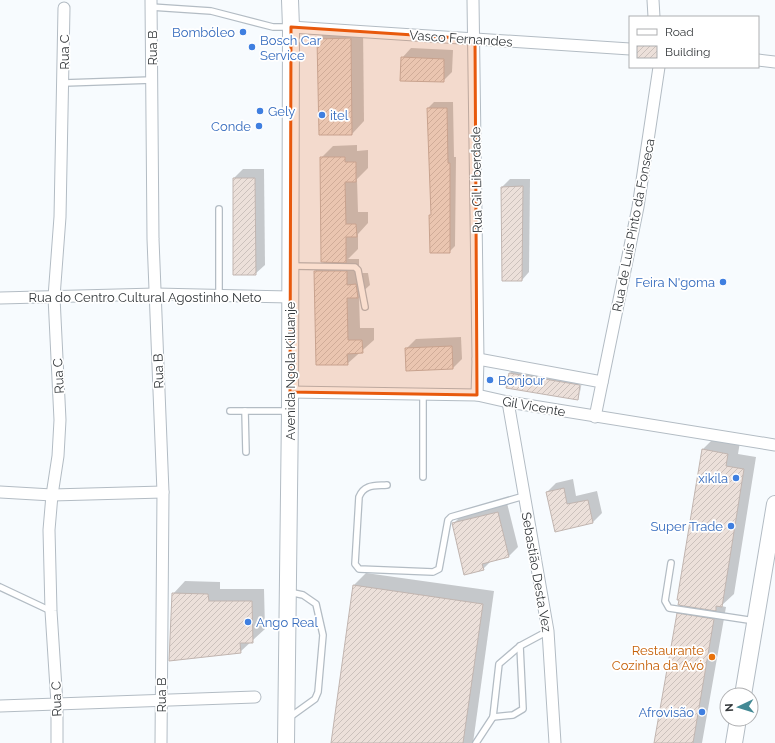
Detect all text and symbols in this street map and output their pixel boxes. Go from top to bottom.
legend [629,16,759,68]
place label: Bombóleo [172,25,235,40]
text: Road [665,25,694,39]
marker: Bombóleo [238,27,248,37]
street label: Vasco Fernandes [409,27,513,50]
street label: Rua B [145,30,160,66]
place label: Bosch Car Service [260,33,322,63]
street label: Rua C [57,34,72,70]
marker: Bosch Car Service [247,42,257,52]
text: Building [665,45,711,59]
place label: Gely [268,104,295,119]
marker: Gely [255,106,265,116]
place label: itel [330,108,349,123]
marker: itel [317,110,327,120]
place label: Conde [211,119,251,134]
marker: Conde [254,121,264,131]
street label: Rua Gil Liberdade [468,126,485,233]
street label: Rua de Luís Pinto da Fonseca [609,137,658,313]
place label: Feira N'goma [635,275,715,290]
marker: Feira N'goma [718,277,728,287]
street label: Rua do Centro Cultural Agostinho Neto [29,290,262,305]
street label: Avenida Ngola Kiluanje [283,301,298,440]
street label: Rua B [150,353,167,389]
street label: Rua C [50,358,67,394]
place label: Bonjour [498,373,545,388]
marker: Bonjour [485,375,495,385]
street label: Gil Vicente [501,394,567,419]
place label: xikila [698,471,728,486]
marker: xikila [731,473,741,483]
street label: Sebastião Desta Vez [519,511,554,633]
place label: Super Trade [650,519,723,534]
marker: Super Trade [726,521,736,531]
place label: Ango Real [256,615,318,630]
marker: Ango Real [243,617,253,627]
place label: Restaurante Cozinha da Avó [612,643,704,673]
marker: Restaurante Cozinha da Avó [707,652,717,662]
street label: Rua B [154,677,169,713]
street label: Rua C [48,681,65,717]
north arrow [719,687,759,727]
text: N [723,703,736,712]
place label: Afrovisão [638,705,694,720]
marker: Afrovisão [697,707,707,717]

